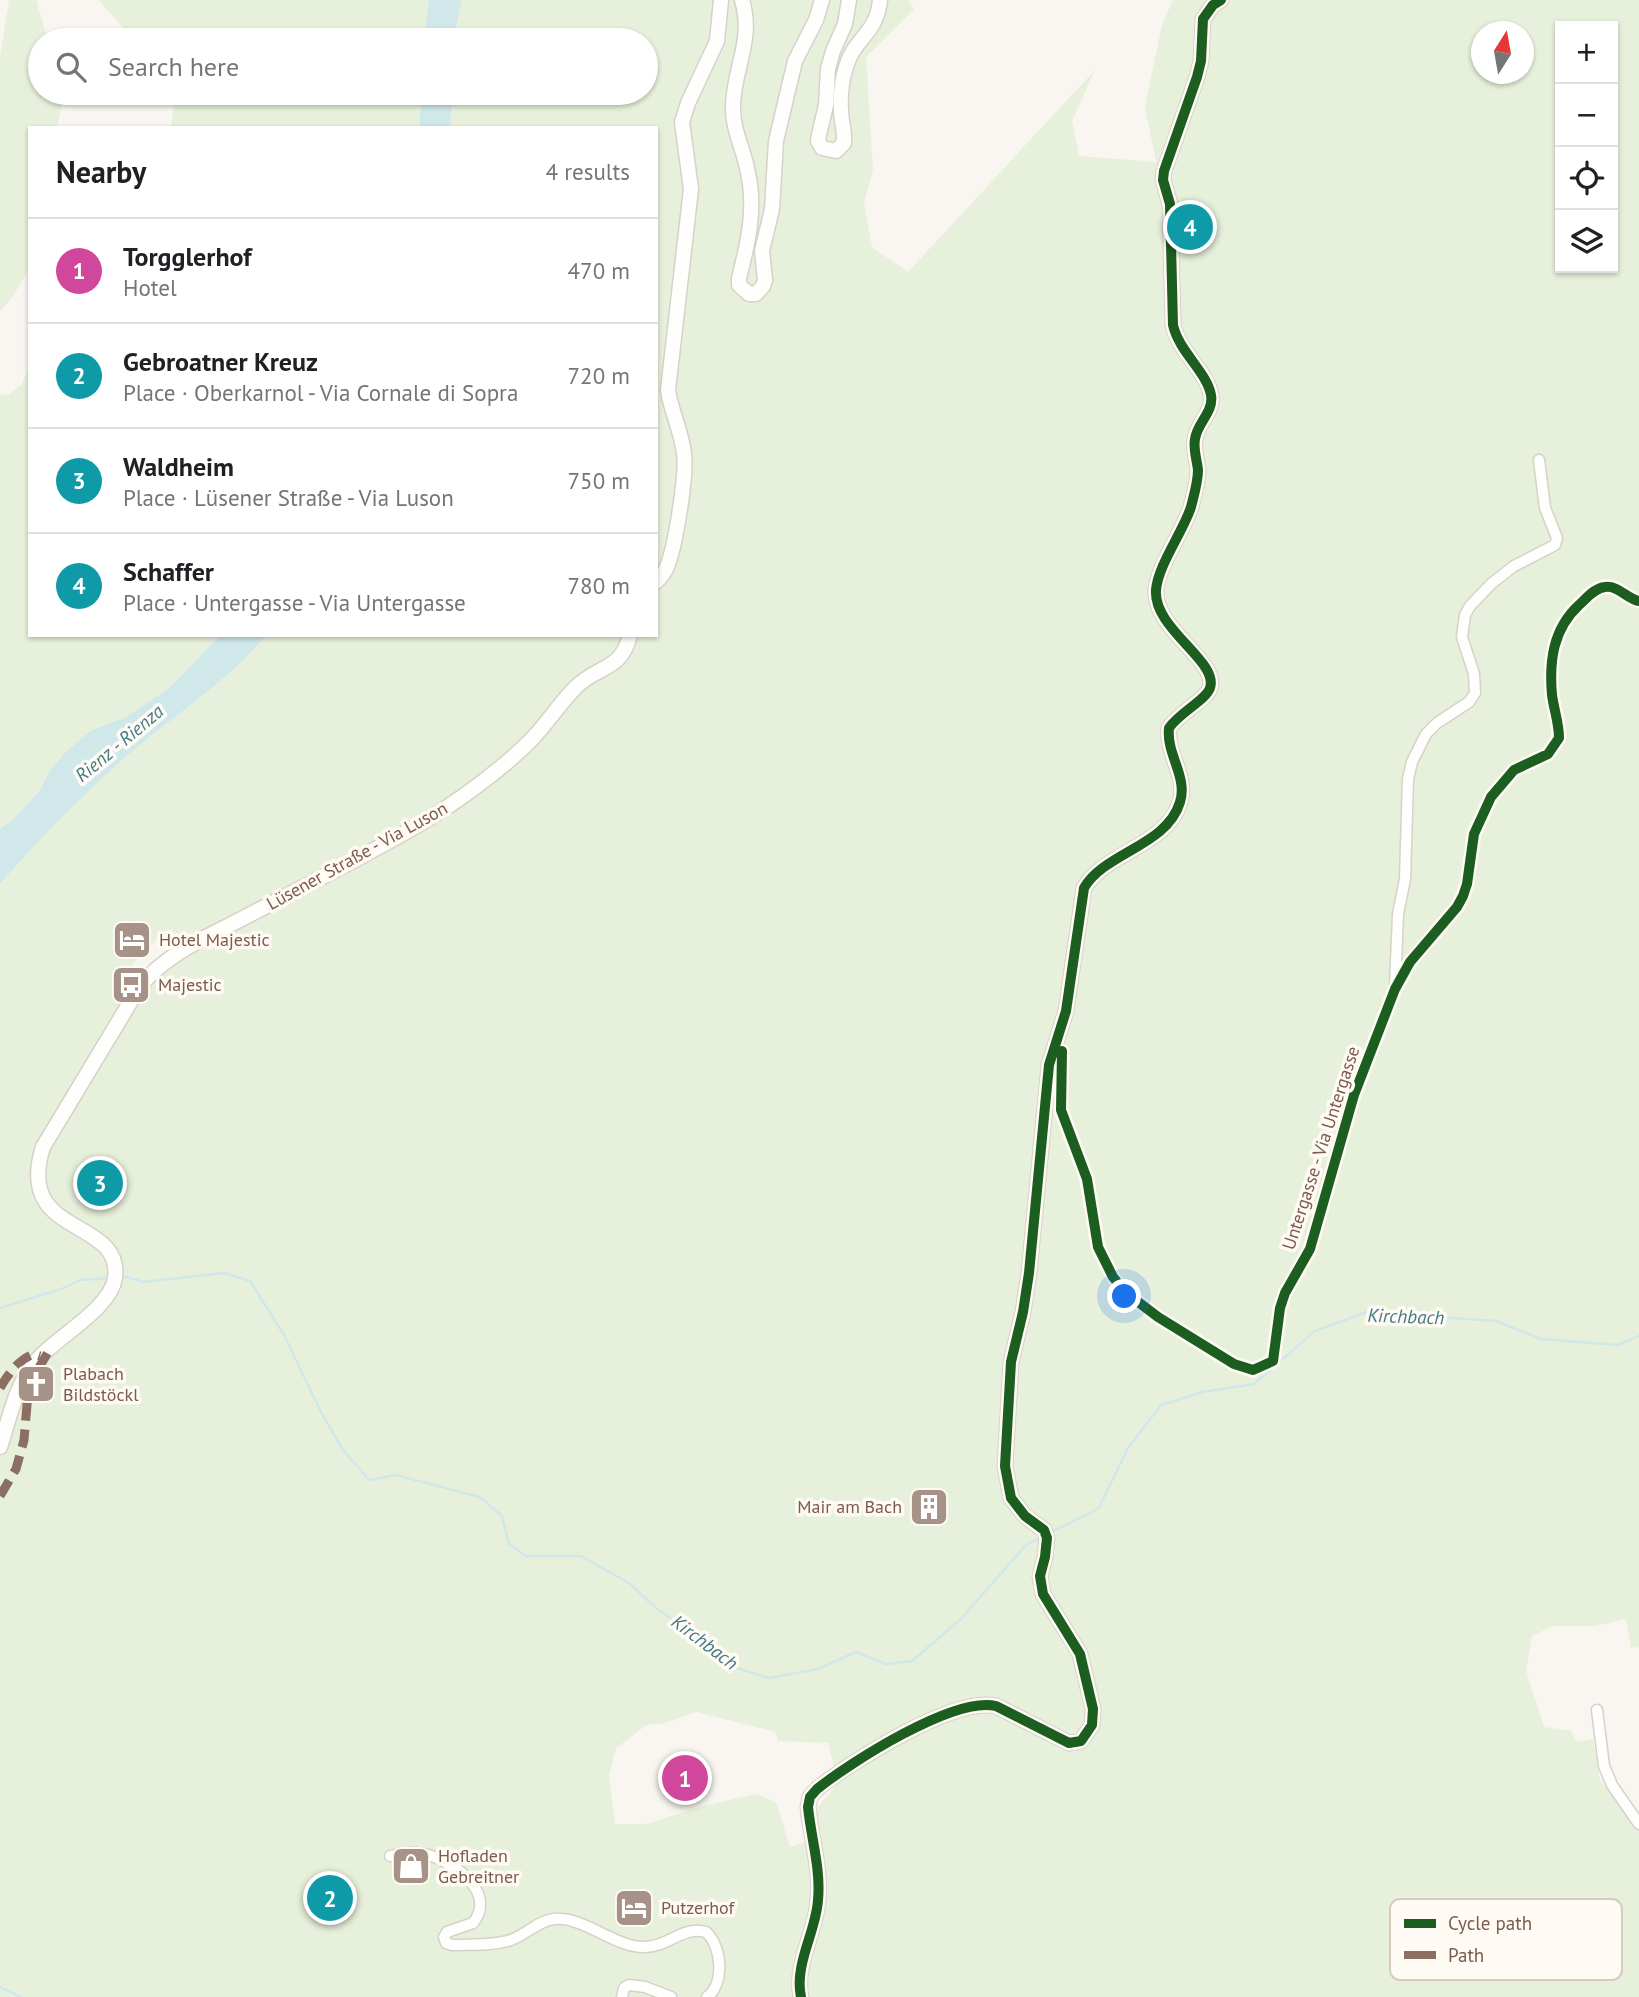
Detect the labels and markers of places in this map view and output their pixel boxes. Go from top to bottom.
pin: 4 [1167,201,1213,253]
hotel icon: Hotel Majestic [111,919,153,961]
place label: Hotel Majestic [159,928,270,951]
bus stop icon: Majestic [110,964,152,1006]
place label: Majestic [158,973,222,996]
pin: 3 [77,1157,123,1209]
place label: Plabach Bildstöckl [63,1362,139,1406]
church icon: Plabach Bildstöckl [15,1363,57,1405]
building icon: Mair am Bach [908,1486,950,1528]
place label: Mair am Bach [797,1495,902,1518]
pin: 1 [662,1752,708,1804]
place label: Hofladen Gebreitner [438,1844,519,1888]
shop icon: Hofladen Gebreitner [390,1845,432,1887]
pin: 2 [307,1872,353,1924]
hotel icon: Putzerhof [613,1887,655,1929]
place label: Putzerhof [661,1896,736,1919]

